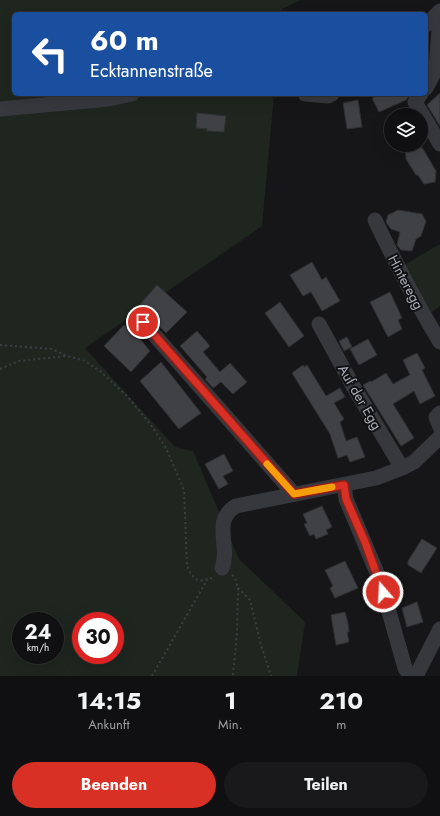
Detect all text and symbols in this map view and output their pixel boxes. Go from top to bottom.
text: 60 m [90,20,159,61]
icon: left [24,28,76,80]
text: Ecktannenstraße [90,58,213,84]
map controls [384,108,428,152]
button: layers [384,108,428,152]
street label: Hinteregg [383,251,429,313]
pin [126,305,160,339]
icon: arrive [132,311,154,333]
street label: Auf der Egg [333,361,387,433]
position arrow [362,571,404,613]
speed limit sign: 30 [72,612,124,664]
text: 24 [24,618,52,647]
text: km/h [27,640,49,655]
text: 14:15 [77,683,141,718]
text: 1 [224,683,236,718]
text: 210 [319,683,363,718]
text: Ankunft [88,715,130,734]
text: Min. [218,715,243,734]
text: m [336,715,346,734]
button: Beenden [12,762,216,808]
button: Teilen [224,762,428,808]

